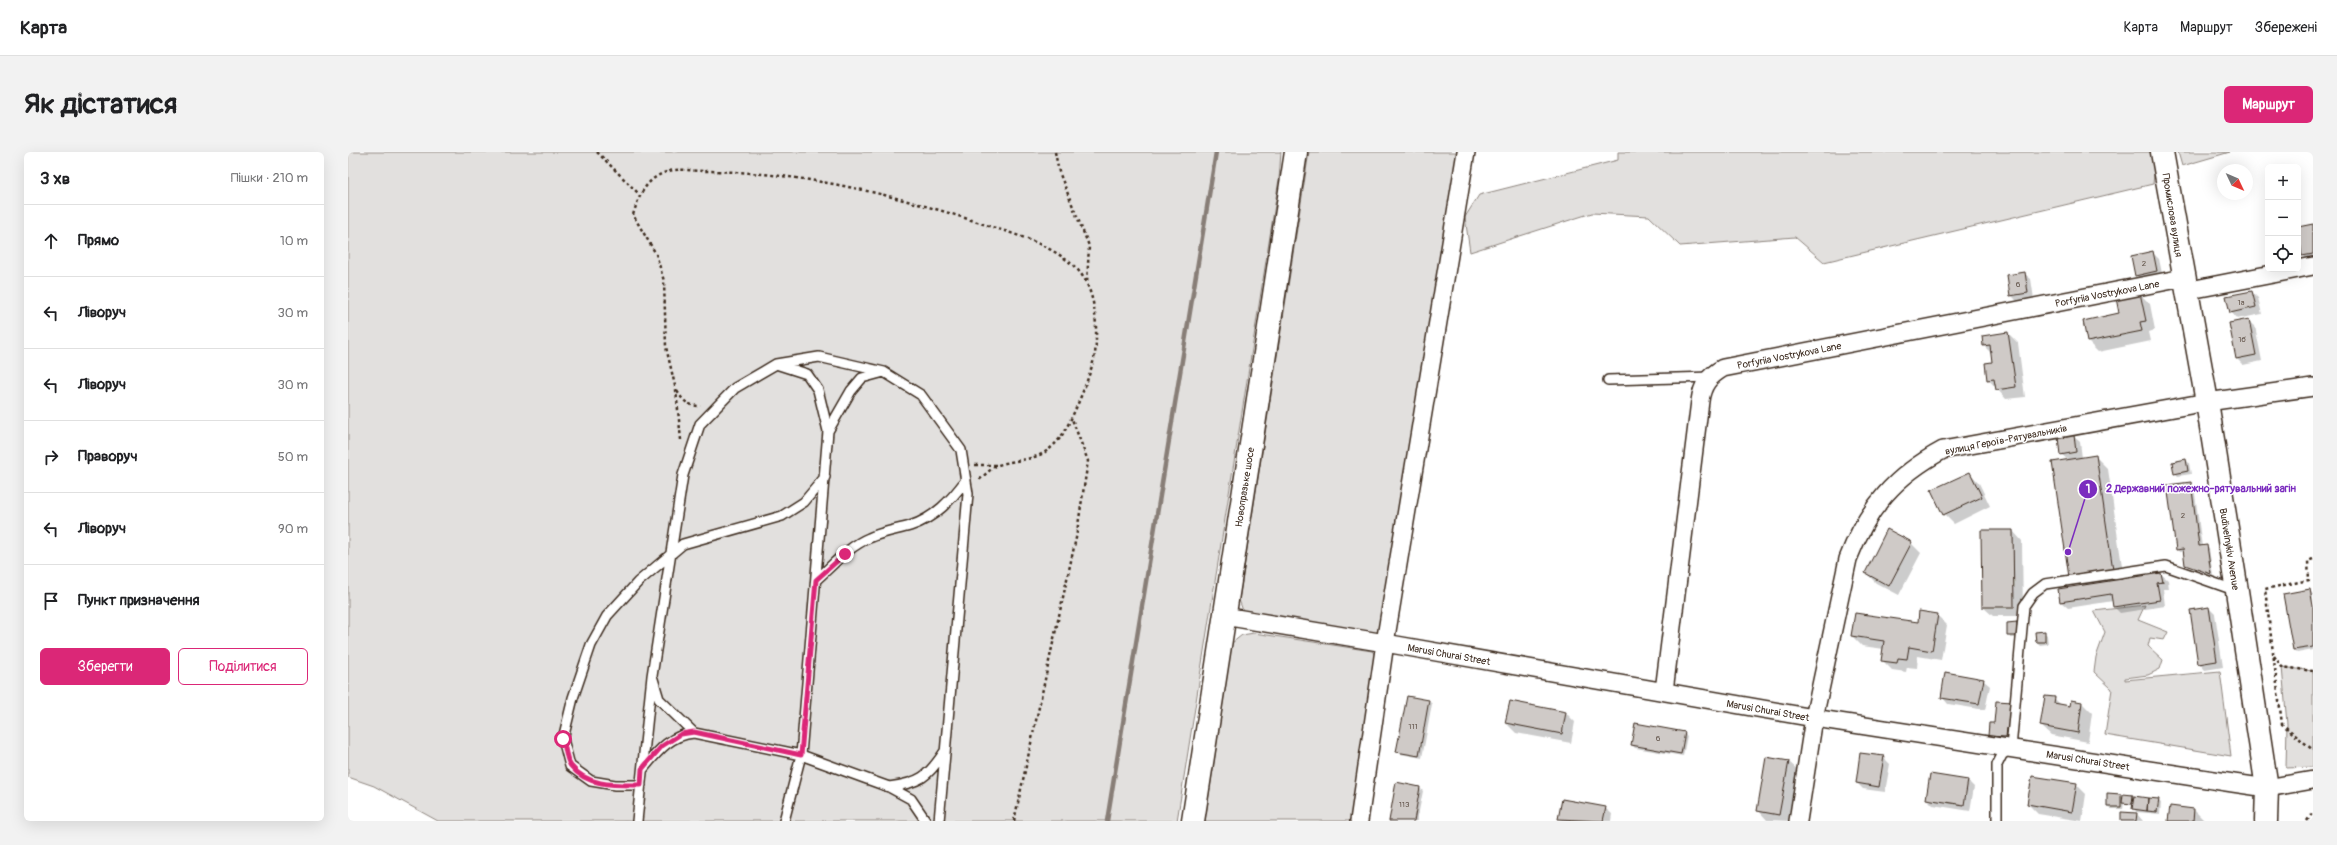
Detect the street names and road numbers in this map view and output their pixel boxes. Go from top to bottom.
street label: Промислова вулиця [2159,173,2185,258]
street label: Porfyriia Vostrykova Lane [2054,278,2160,310]
street label: Porfyriia Vostrykova Lane [1736,340,1842,372]
street label: вулиця Героїв-Рятувальників [1944,422,2068,458]
street label: Новопразьке шосе [1233,446,1257,528]
street label: Budivelnykiv Avenue [2217,507,2241,591]
street label: Marusi Churai Street [1406,642,1492,668]
street label: Marusi Churai Street [1725,698,1811,724]
street label: Marusi Churai Street [2045,748,2131,774]

